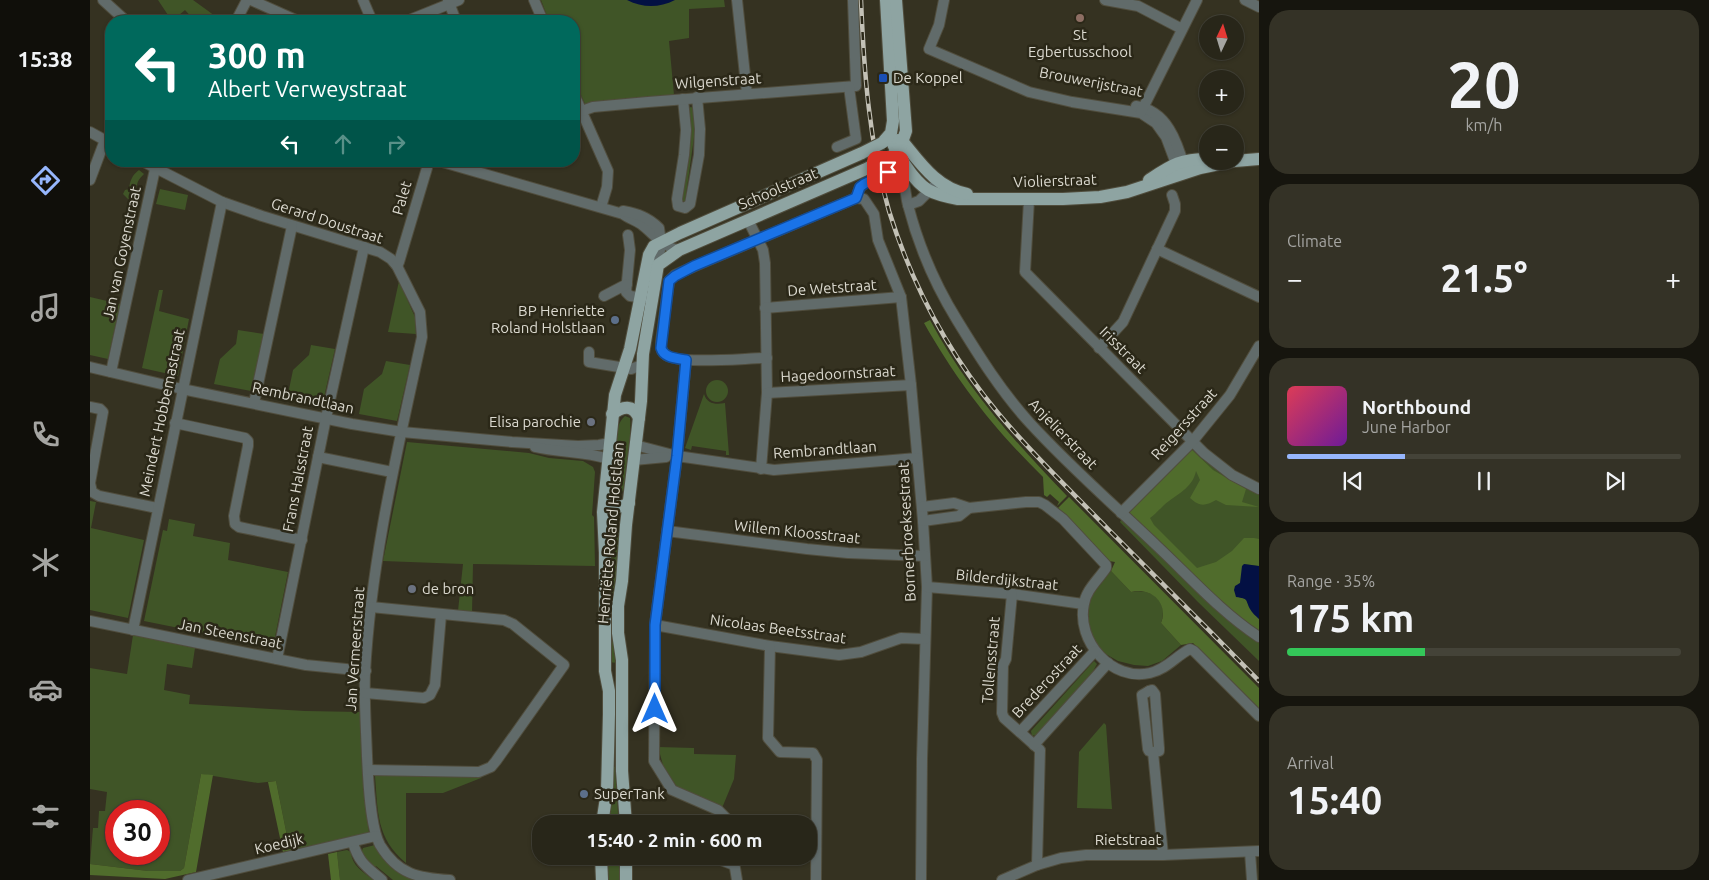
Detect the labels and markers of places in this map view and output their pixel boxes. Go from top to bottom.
marker: St Egbertusschool [1074,12,1086,24]
place label: St Egbertusschool [1028,26,1132,60]
place label: De Koppel [893,69,963,86]
marker: De Koppel [877,72,889,84]
pin [867,151,909,193]
place label: BP Henriette Roland Holstlaan [491,302,605,336]
marker: BP Henriette Roland Holstlaan [609,314,621,326]
place label: Elisa parochie [489,413,581,430]
marker: Elisa parochie [585,416,597,428]
place label: de bron [422,580,474,597]
marker: de bron [406,583,418,595]
place label: SuperTank [594,785,665,802]
marker: SuperTank [578,788,590,800]

